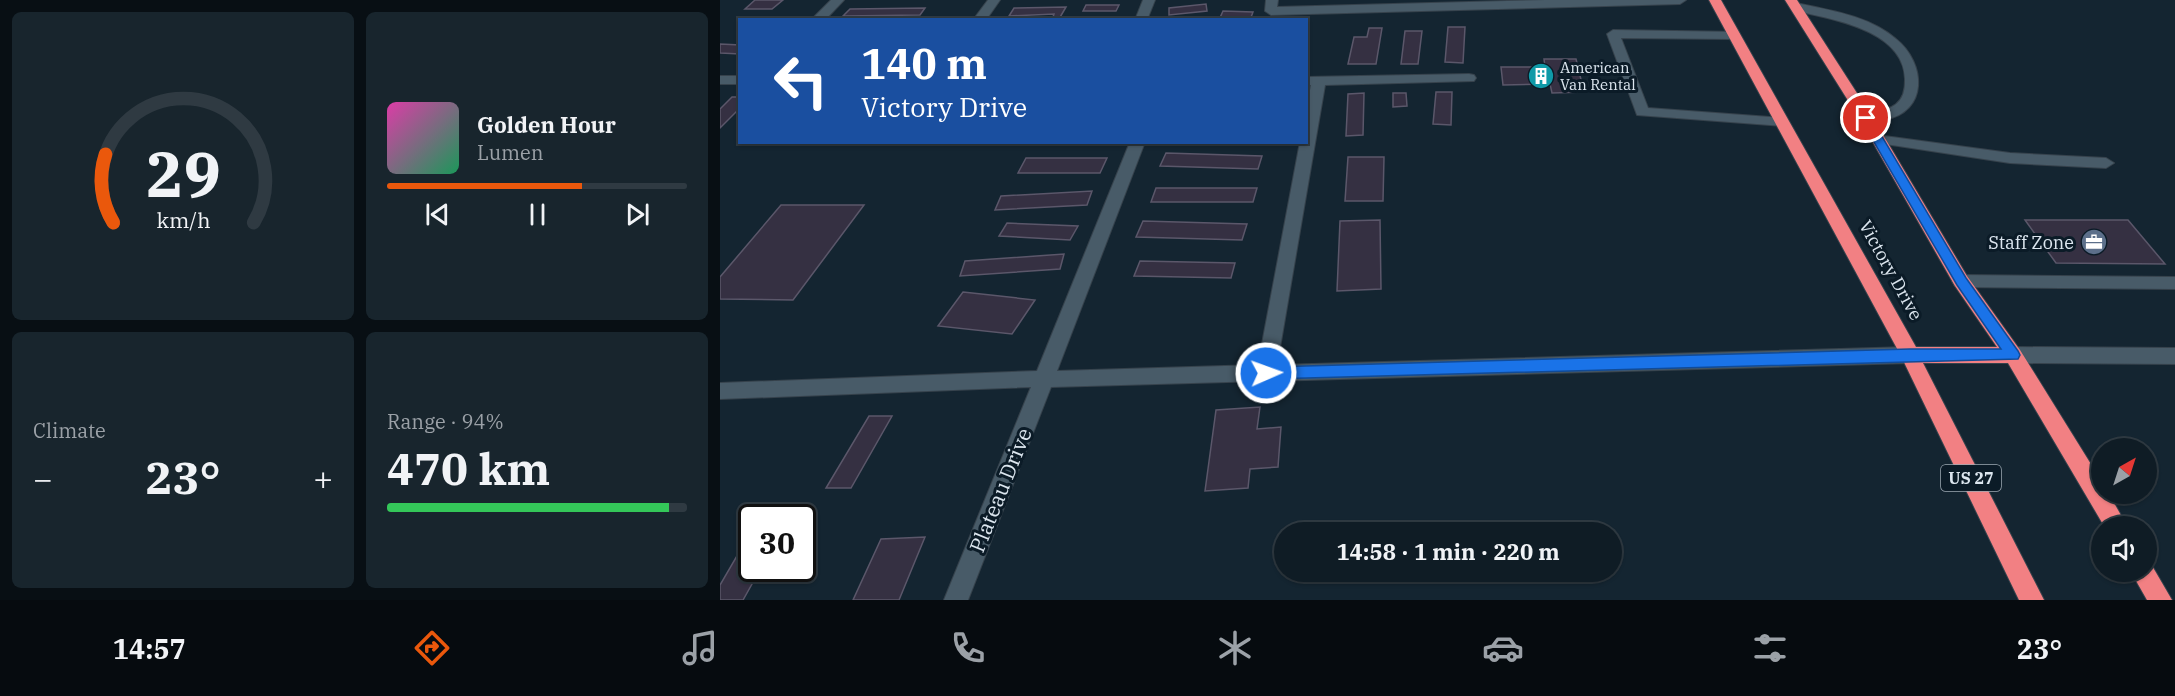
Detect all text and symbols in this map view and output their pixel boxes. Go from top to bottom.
text: 140 m [861,36,987,91]
icon: left [762,42,840,120]
place label: American Van Rental [1560,58,1636,94]
building icon: American Van Rental [1526,61,1556,91]
text: Victory Drive [861,89,1027,124]
pin [1840,92,1891,143]
icon: arrive [1849,101,1882,134]
text: Golden Hour [477,110,616,139]
text: 29 [146,133,220,214]
text: Lumen [477,139,544,166]
icon: previous [421,198,454,231]
icon: pause [521,198,554,231]
icon: next [621,198,654,231]
text: km/h [156,207,210,235]
street label: Victory Drive [1854,216,1928,324]
office icon: Staff Zone [2079,227,2109,257]
place label: Staff Zone [1988,231,2074,254]
position arrow [1234,341,1298,405]
text: Range · 94% [387,408,504,435]
text: Climate [33,417,106,444]
street label: Plateau Drive [962,424,1038,556]
north arrow [2091,438,2157,504]
map controls [2091,438,2157,582]
text: 470 km [387,439,550,497]
text: 23° [145,448,221,506]
text: − [33,457,53,500]
text: + [313,457,333,500]
road number: US 27 [1941,465,2001,491]
speed limit sign: 30 [738,504,816,582]
button: sound [2091,516,2157,582]
text: 14:58 · 1 min · 220 m [1336,537,1560,566]
icon: directions [411,627,453,669]
icon: music [679,627,721,669]
icon: phone [947,627,989,669]
icon: climate [1214,627,1256,669]
icon: car [1482,627,1524,669]
icon: filters [1749,627,1791,669]
text: 14:57 [113,631,186,666]
text: 23° [2017,631,2062,666]

